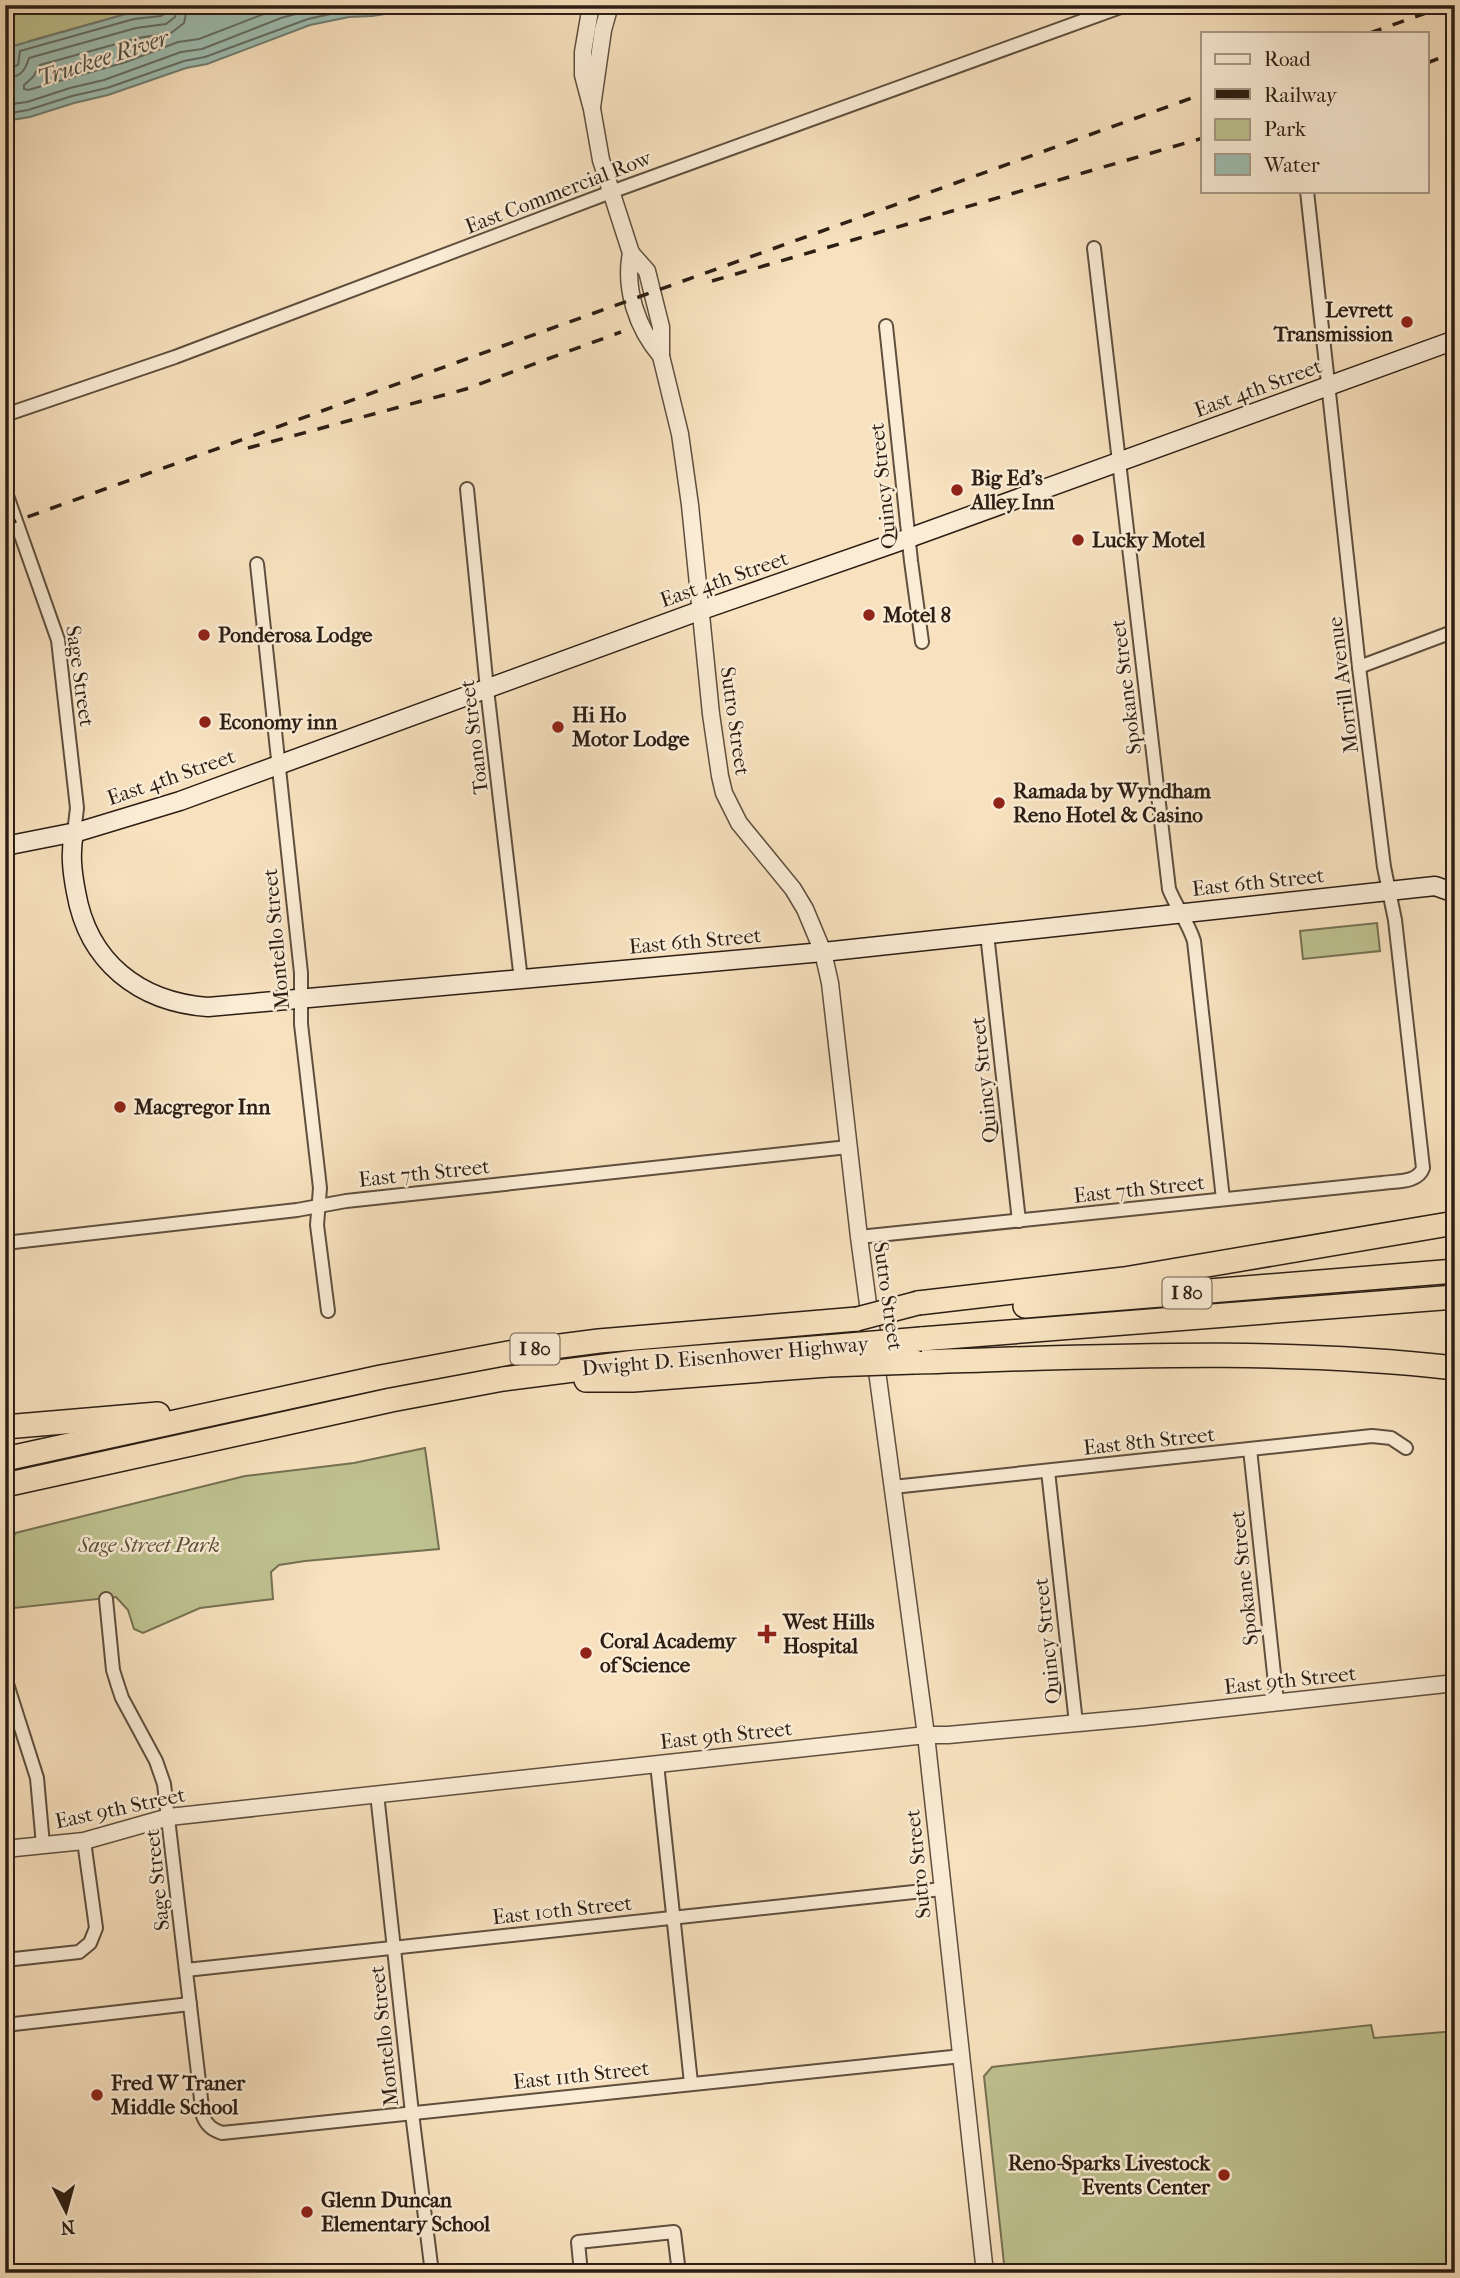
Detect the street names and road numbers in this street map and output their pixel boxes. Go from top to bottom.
street label: East Commercial Row [462,145,656,239]
street label: East 4th Street [1191,354,1325,422]
street label: Quincy Street [864,421,902,550]
street label: East 4th Street [657,546,792,612]
street label: Morrill Avenue [1323,615,1363,755]
street label: Spokane Street [1106,618,1146,756]
street label: Sage Street [61,624,99,729]
street label: Sutro Street [716,665,755,777]
street label: Toano Street [455,678,493,796]
street label: East 4th Street [104,744,239,810]
street label: East 6th Street [1191,863,1326,901]
street label: Montello Street [258,867,294,1010]
street label: East 6th Street [628,923,763,959]
street label: Quincy Street [965,1015,1003,1144]
street label: East 7th Street [357,1154,491,1192]
street label: East 7th Street [1072,1170,1206,1208]
street label: Sutro Street [869,1240,908,1352]
road number: I 80 [1162,1278,1212,1308]
street label: Dwight D. Eisenhower Highway [580,1331,870,1381]
road number: I 80 [510,1334,560,1364]
street label: East 8th Street [1082,1422,1216,1460]
street label: Spokane Street [1225,1509,1263,1647]
street label: Quincy Street [1028,1576,1066,1705]
street label: East 9th Street [1223,1661,1358,1699]
street label: East 9th Street [659,1716,794,1754]
street label: East 9th Street [53,1782,188,1834]
street label: Sutro Street [900,1808,936,1920]
street label: Sage Street [140,1827,174,1932]
street label: East 10th Street [491,1891,634,1929]
street label: Montello Street [365,1964,403,2108]
street label: East 11th Street [512,2056,651,2094]

